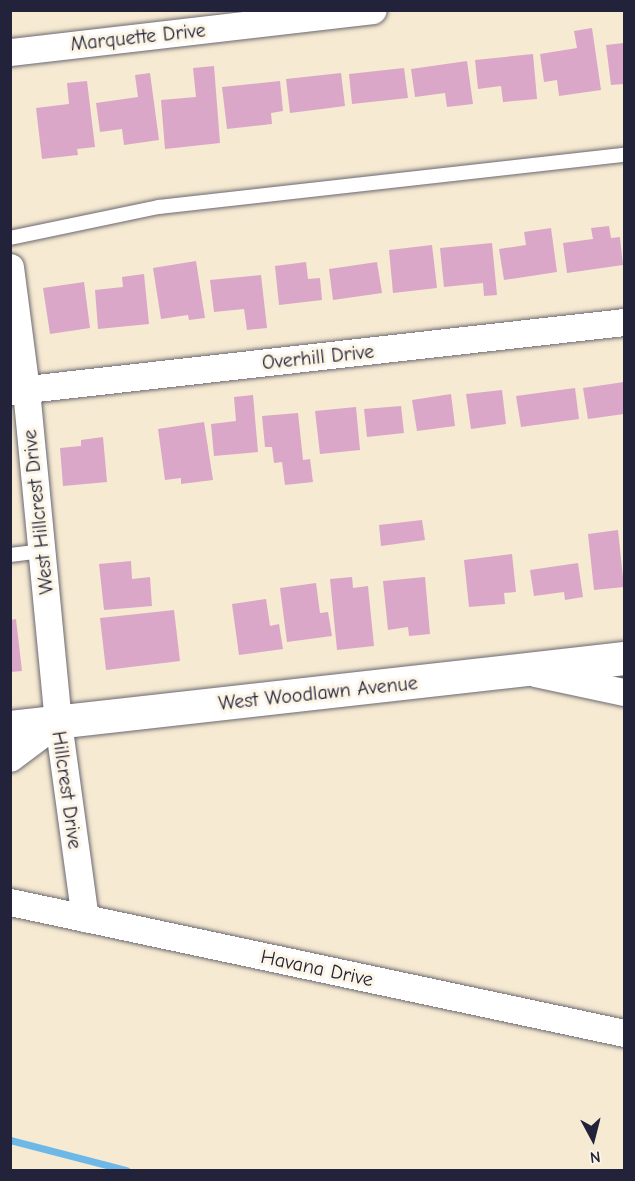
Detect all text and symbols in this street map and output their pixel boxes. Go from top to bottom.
street label: Marquette Drive [69,18,207,56]
street label: Overhill Drive [261,339,375,375]
street label: West Hillcrest Drive [17,428,59,596]
street label: West Woodlawn Avenue [217,671,419,715]
street label: Hillcrest Drive [47,730,87,850]
street label: Havana Drive [259,944,375,992]
north arrow [563,1109,623,1169]
text: N [589,1147,601,1166]

